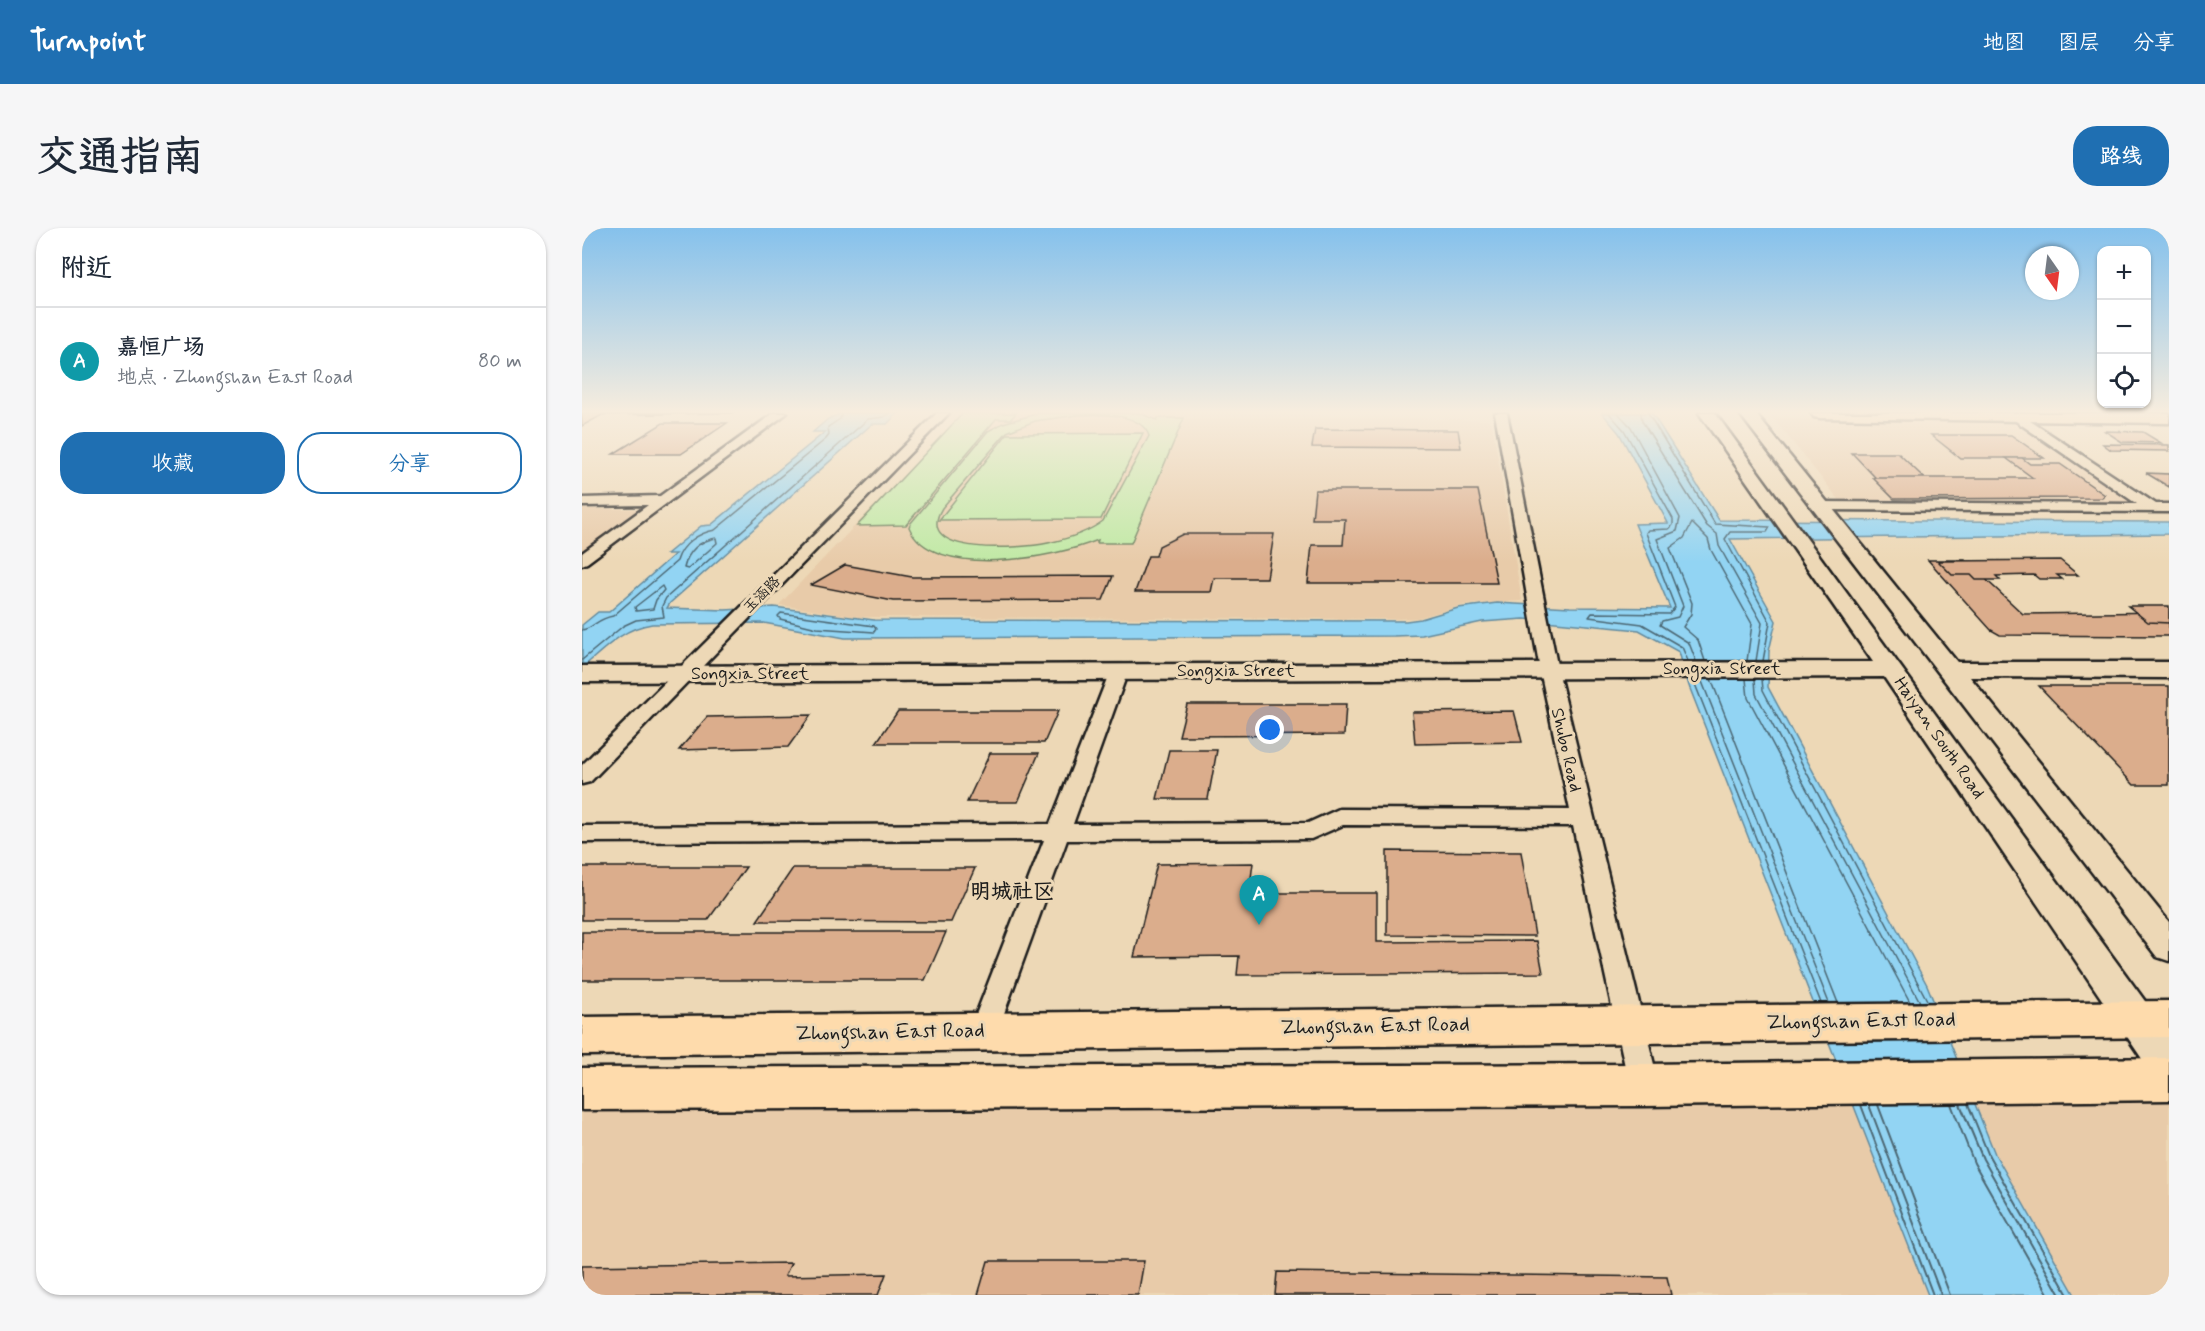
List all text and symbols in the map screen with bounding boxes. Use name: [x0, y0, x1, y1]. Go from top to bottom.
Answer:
text: Turnpoint: [30, 24, 146, 61]
text: 地图: [1983, 29, 2025, 57]
text: 图层: [2058, 29, 2100, 57]
text: 分享: [2133, 29, 2175, 57]
button: 路线: [2073, 126, 2169, 186]
text: 交通指南: [36, 131, 204, 186]
north arrow: [2025, 246, 2079, 300]
map controls: [2097, 246, 2151, 408]
button: +: [2097, 246, 2151, 300]
text: 附近: [60, 252, 112, 286]
button: −: [2097, 300, 2151, 354]
text: 嘉恒广场: [117, 334, 205, 362]
text: A: [73, 348, 86, 375]
text: 80 m: [478, 348, 522, 375]
button: locate: [2097, 354, 2151, 408]
text: 地点 · Zhongshan East Road: [117, 364, 353, 391]
button: 收藏: [60, 432, 285, 494]
button: 分享: [297, 432, 522, 494]
street label: 玉涵路: [739, 572, 785, 618]
street label: Songxia Street: [1663, 657, 1782, 682]
street label: Songxia Street: [1177, 659, 1296, 684]
street label: Songxia Street: [691, 662, 810, 687]
street label: Haiyan South Road: [1888, 672, 1990, 804]
street label: Shubo Road: [1545, 706, 1587, 794]
your location: [1255, 715, 1284, 744]
pin: A: [1240, 876, 1278, 925]
district label: 明城社区: [970, 878, 1054, 906]
street label: Zhongshan East Road: [1766, 1005, 1956, 1039]
street label: Zhongshan East Road: [1280, 1010, 1470, 1044]
street label: Zhongshan East Road: [795, 1016, 985, 1050]

